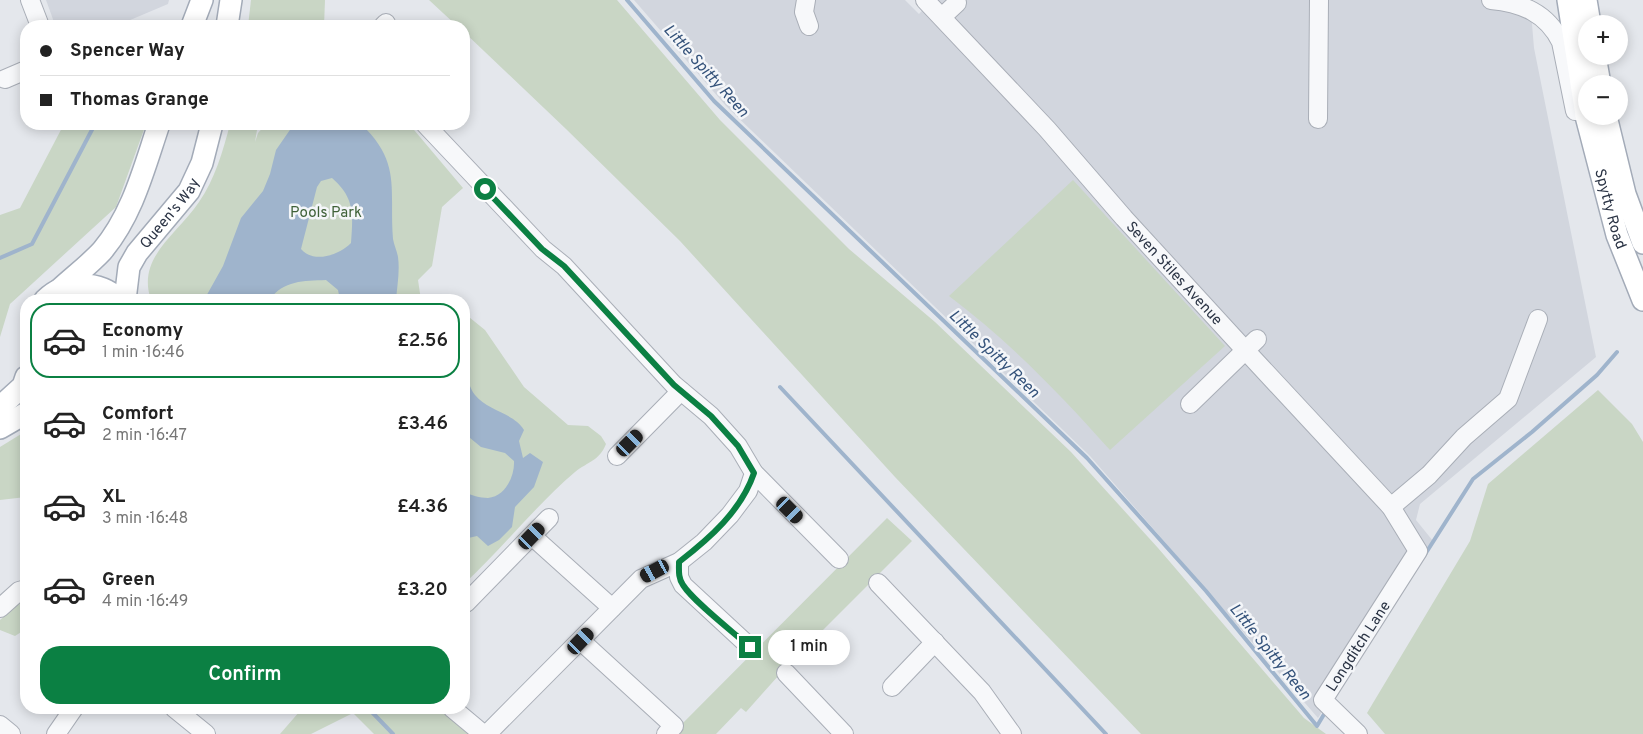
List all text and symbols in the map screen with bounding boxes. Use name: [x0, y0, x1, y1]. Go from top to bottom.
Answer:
map controls: [1578, 15, 1628, 125]
button: +: [1578, 15, 1628, 65]
water label: Little Spitty Reen: [658, 21, 753, 122]
text: Spencer Way: [70, 39, 185, 63]
button: −: [1578, 75, 1628, 125]
text: Thomas Grange: [70, 88, 209, 112]
street label: Spytty Road: [1589, 167, 1630, 252]
street label: Queen's Way: [136, 175, 205, 253]
route start: [474, 178, 496, 200]
park label: Pools Park: [290, 204, 362, 223]
street label: Seven Stiles Avenue: [1121, 218, 1226, 330]
water label: Little Spitty Reen: [944, 306, 1043, 403]
icon: car: [42, 318, 87, 363]
text: Economy: [102, 319, 183, 343]
text: £2.56: [397, 329, 448, 353]
text: 1 min · 16:46: [102, 343, 184, 363]
icon: car: [42, 401, 87, 446]
text: Comfort: [102, 402, 174, 426]
text: £3.46: [397, 412, 448, 436]
text: 2 min · 16:47: [102, 426, 187, 446]
car: [614, 427, 645, 459]
icon: car: [42, 484, 87, 529]
text: XL: [102, 485, 125, 509]
car: [774, 494, 805, 526]
text: £4.36: [397, 495, 448, 519]
text: 3 min · 16:48: [102, 509, 188, 529]
car: [516, 520, 547, 552]
car: [638, 557, 671, 585]
icon: car: [42, 567, 87, 612]
text: Green: [102, 568, 155, 592]
text: £3.20: [397, 578, 448, 602]
text: 4 min · 16:49: [102, 592, 188, 612]
street label: Longditch Lane: [1323, 598, 1396, 696]
water label: Little Spitty Reen: [1224, 600, 1315, 705]
car: [565, 625, 596, 657]
callout: 1 min: [768, 630, 850, 664]
route end: [739, 636, 761, 658]
text: 1 min: [790, 637, 828, 657]
button: Confirm: [40, 646, 450, 704]

